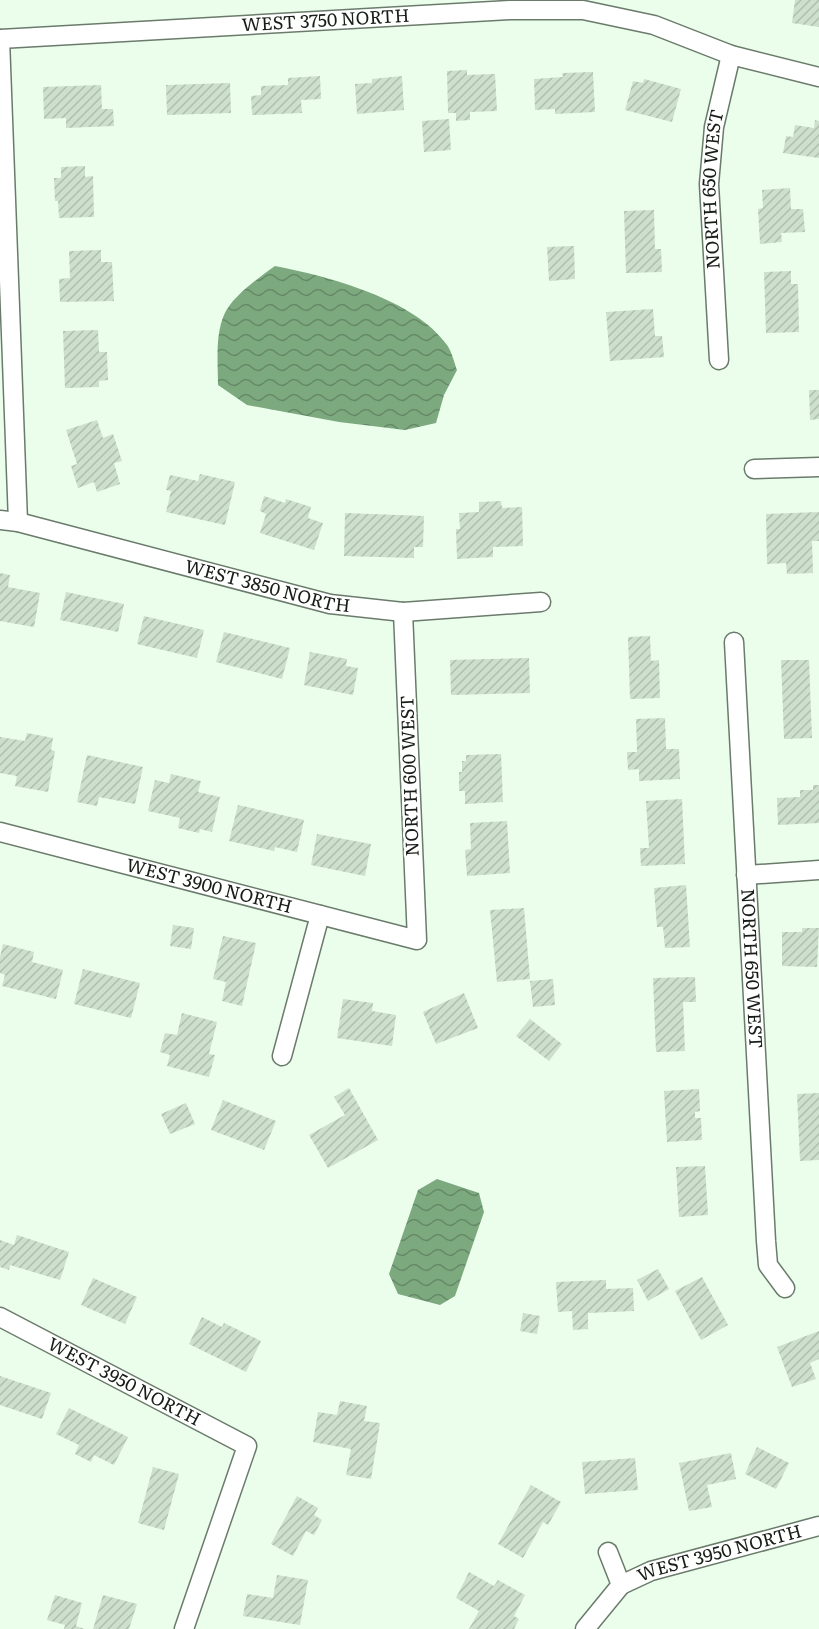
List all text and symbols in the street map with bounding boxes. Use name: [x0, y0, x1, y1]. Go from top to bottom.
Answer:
street label: WEST 3750 NORTH: [241, 1, 410, 37]
street label: NORTH 650 WEST: [694, 107, 730, 270]
street label: WEST 3850 NORTH: [182, 551, 352, 618]
street label: NORTH 600 WEST: [392, 695, 425, 857]
street label: WEST 3900 NORTH: [124, 850, 295, 919]
street label: NORTH 650 WEST: [735, 888, 771, 1049]
street label: WEST 3950 NORTH: [43, 1329, 206, 1432]
street label: WEST 3950 NORTH: [632, 1516, 804, 1588]

